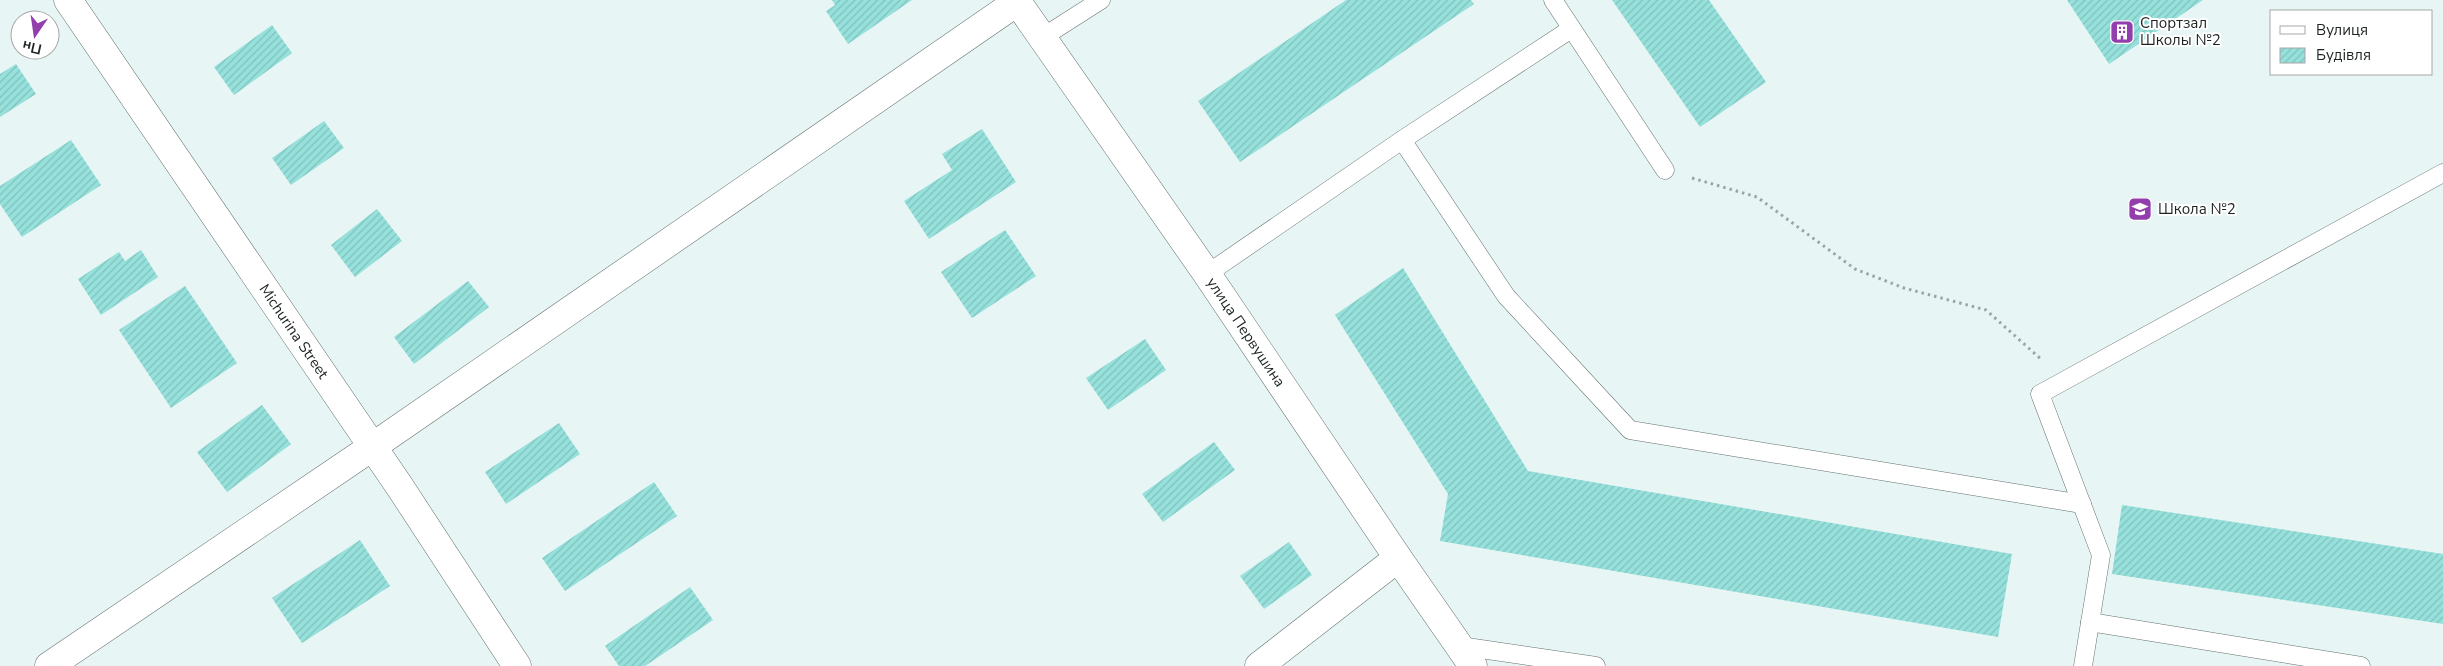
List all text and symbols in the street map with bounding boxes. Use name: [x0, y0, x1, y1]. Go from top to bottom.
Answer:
north arrow: [10, 10, 60, 60]
legend: [2270, 10, 2433, 75]
place label: Спортзал Школы №2: [2140, 13, 2221, 50]
building icon: Спортзал Школы №2: [2109, 19, 2135, 45]
text: Вулиця: [2316, 20, 2368, 40]
text: Пн: [21, 36, 44, 59]
text: Будівля: [2316, 45, 2371, 65]
school or university icon: Школа №2: [2127, 196, 2153, 222]
place label: Школа №2: [2158, 199, 2236, 219]
street label: улица Первушина: [1202, 273, 1290, 391]
street label: Michurina Street: [255, 280, 334, 383]

